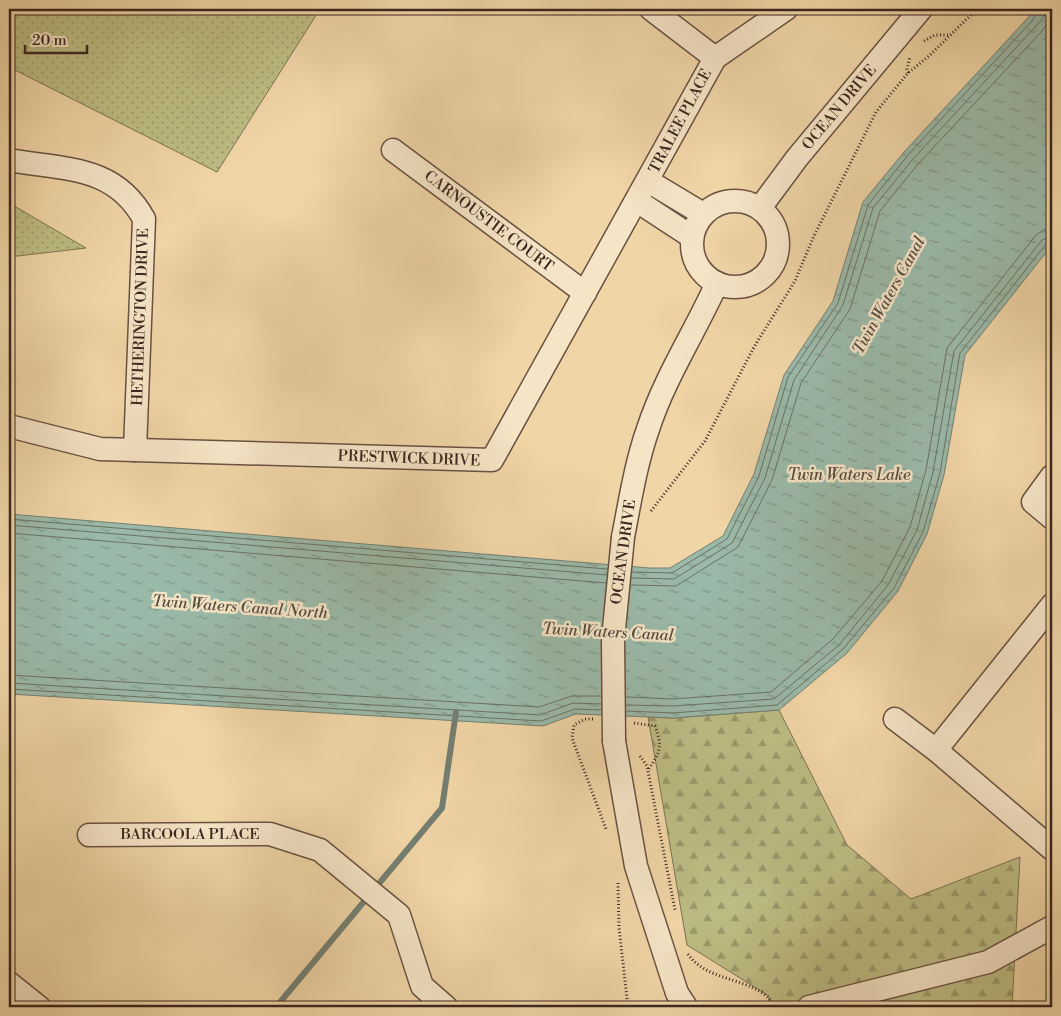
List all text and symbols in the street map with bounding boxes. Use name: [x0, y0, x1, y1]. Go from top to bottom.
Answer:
scale bar: [25, 22, 88, 54]
text: 20 m: [32, 31, 67, 50]
street label: OCEAN DRIVE: [798, 61, 881, 154]
street label: TRALEE PLACE: [645, 66, 716, 177]
street label: CARNOUSTIE COURT: [420, 167, 557, 276]
street label: HETHERINGTON DRIVE: [128, 228, 153, 406]
water label: Twin Waters Canal: [848, 232, 930, 358]
street label: PRESTWICK DRIVE: [337, 447, 481, 470]
water label: Twin Waters Lake: [788, 465, 911, 485]
street label: OCEAN DRIVE: [607, 498, 640, 606]
water label: Twin Waters Canal North: [151, 591, 329, 623]
water label: Twin Waters Canal: [542, 619, 675, 645]
street label: BARCOOLA PLACE: [119, 825, 260, 844]

